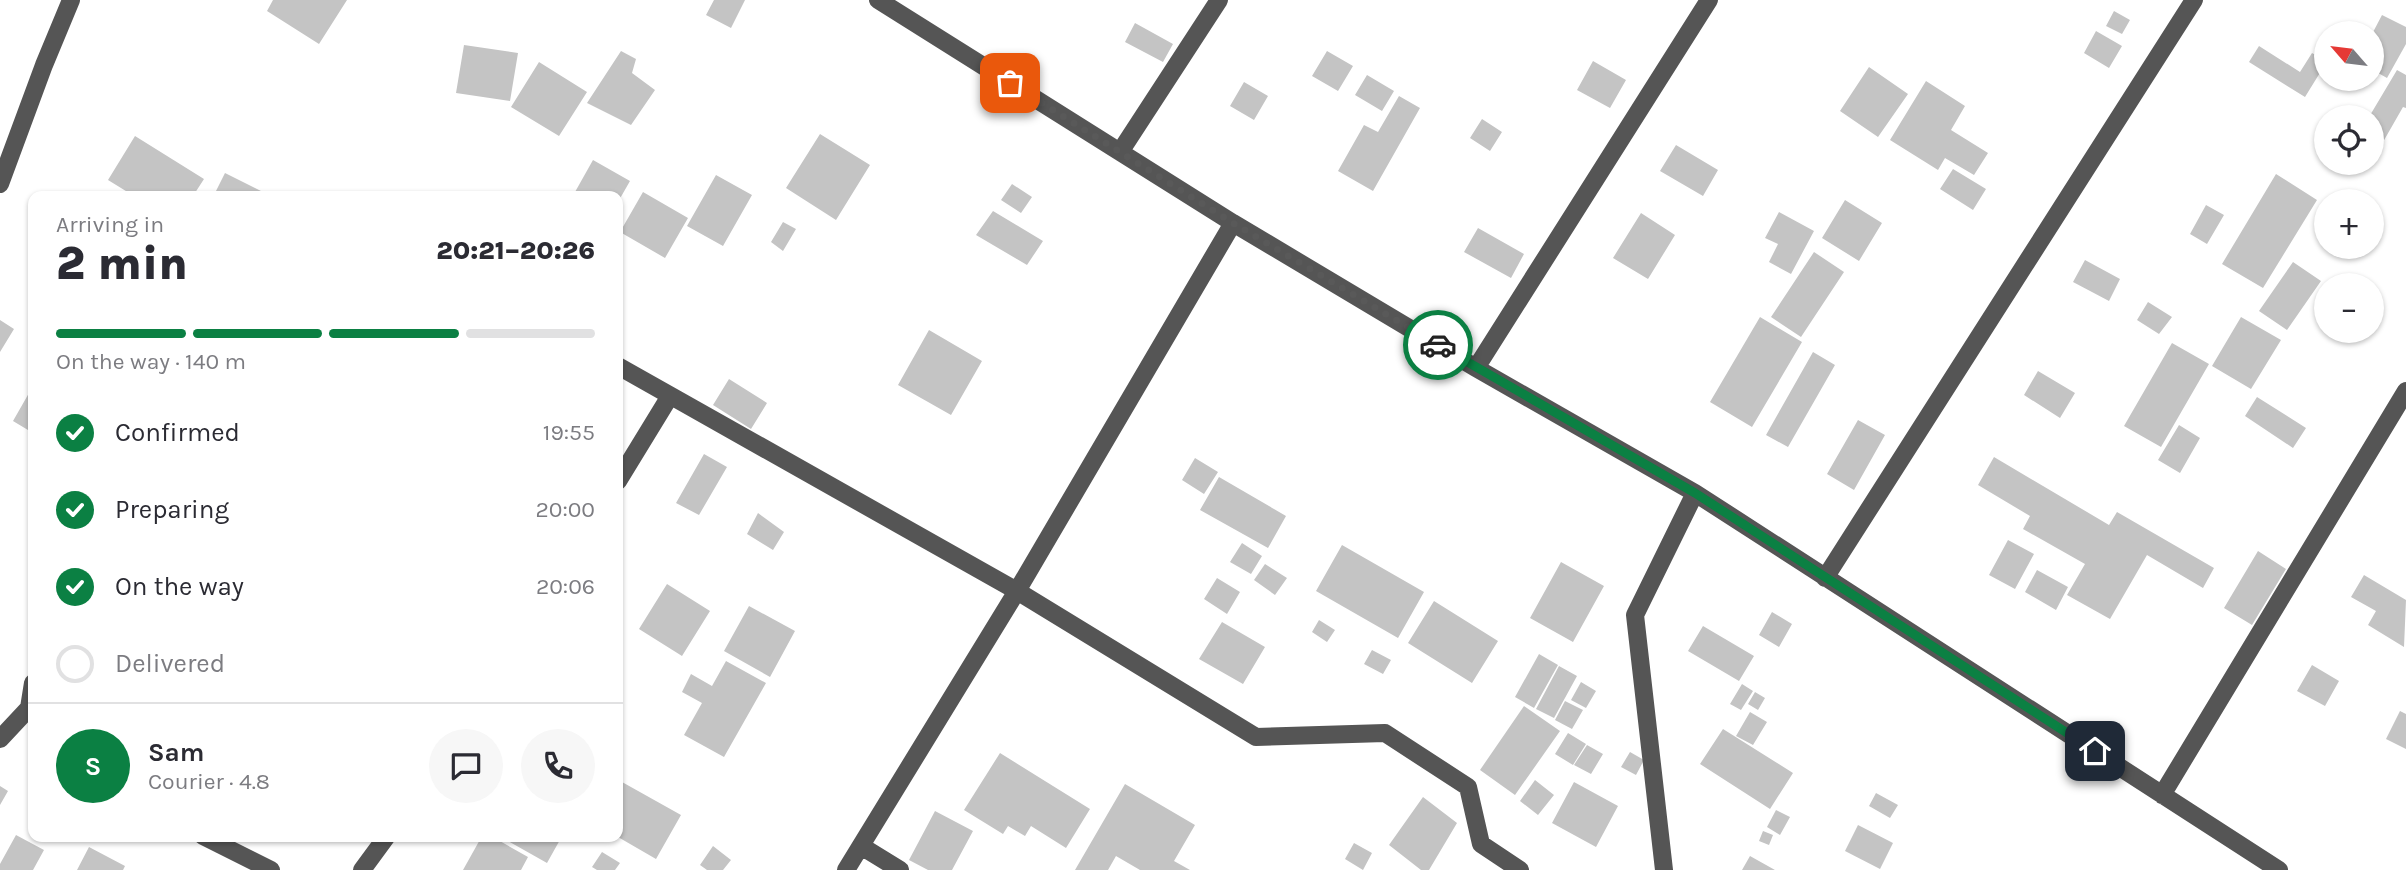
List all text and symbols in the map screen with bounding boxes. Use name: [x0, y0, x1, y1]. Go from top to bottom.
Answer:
north arrow: [2314, 21, 2384, 91]
map controls: [2314, 21, 2384, 343]
pin: [980, 53, 1040, 113]
icon: bag: [991, 64, 1029, 102]
button: locate: [2314, 105, 2384, 175]
button: +: [2314, 189, 2384, 259]
text: Arriving in: [56, 211, 164, 238]
text: 20:21–20:26: [436, 235, 595, 266]
text: 2 min: [56, 237, 188, 291]
button: −: [2314, 273, 2384, 343]
courier: [1403, 310, 1473, 380]
icon: car: [1419, 326, 1457, 364]
text: On the way · 140 m: [56, 348, 246, 375]
icon: check: [56, 414, 94, 452]
text: Confirmed: [115, 417, 240, 448]
text: 19:55: [543, 419, 595, 446]
icon: check: [56, 491, 94, 529]
text: Preparing: [115, 494, 229, 525]
text: 20:00: [535, 496, 595, 523]
icon: check: [56, 568, 94, 606]
text: On the way: [115, 571, 244, 602]
text: 20:06: [536, 573, 595, 600]
text: Delivered: [115, 648, 225, 679]
pin: [2065, 721, 2125, 781]
button: chat: [429, 729, 503, 803]
button: phone: [521, 729, 595, 803]
icon: home: [2076, 732, 2114, 770]
text: Sam: [148, 737, 204, 768]
text: S: [85, 751, 101, 782]
text: Courier · 4.8: [148, 768, 270, 795]

